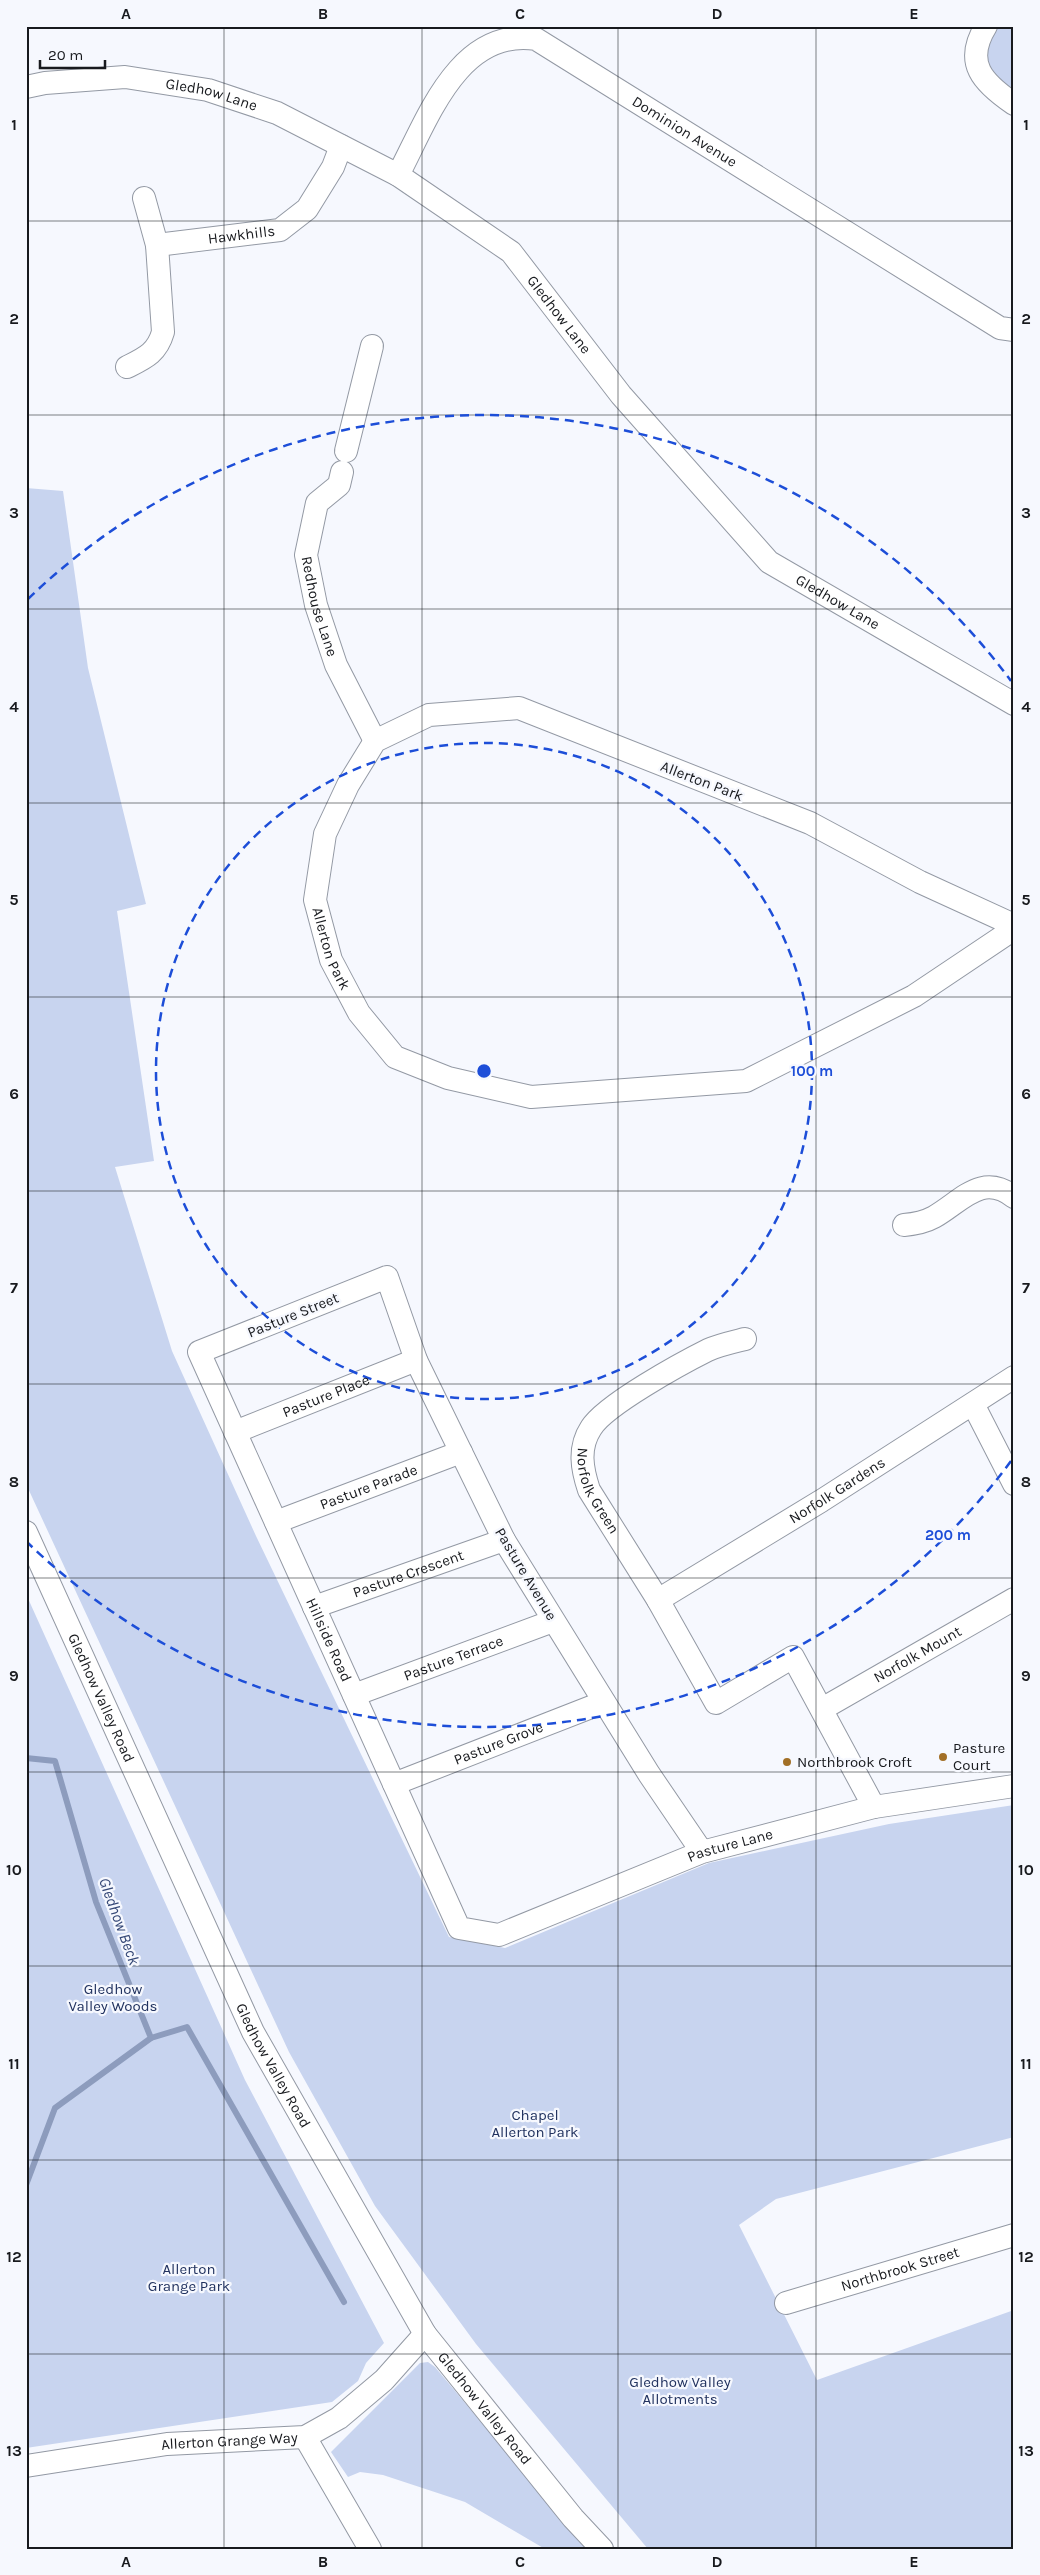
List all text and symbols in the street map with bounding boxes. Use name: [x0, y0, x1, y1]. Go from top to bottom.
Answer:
text: A: [121, 4, 131, 23]
text: B: [318, 4, 328, 23]
text: C: [515, 4, 525, 23]
text: D: [712, 4, 723, 23]
text: E: [909, 4, 919, 23]
scale bar: [40, 38, 105, 70]
text: 20 m: [48, 46, 83, 64]
street label: Gledhow Lane: [164, 74, 260, 115]
street label: Dominion Avenue: [629, 92, 741, 171]
text: 1: [11, 115, 17, 134]
text: 1: [1023, 115, 1029, 134]
street label: Hawkhills: [207, 222, 276, 248]
street label: Gledhow Lane: [523, 272, 595, 357]
text: 2: [9, 309, 19, 328]
text: 2: [1021, 309, 1031, 328]
text: 3: [9, 503, 19, 522]
text: 3: [1021, 503, 1031, 522]
street label: Redhouse Lane: [297, 555, 342, 659]
street label: Gledhow Lane: [792, 570, 883, 633]
text: 4: [9, 697, 19, 716]
text: 4: [1021, 697, 1031, 716]
street label: Allerton Park: [658, 757, 746, 805]
text: 5: [9, 890, 19, 909]
text: 5: [1021, 890, 1031, 909]
street label: Allerton Park: [308, 905, 354, 993]
centre of rings: [475, 1062, 493, 1080]
text: 100 m: [791, 1062, 833, 1080]
text: 6: [9, 1084, 19, 1103]
text: 6: [1021, 1084, 1031, 1103]
text: 7: [10, 1278, 18, 1297]
text: 7: [1022, 1278, 1030, 1297]
street label: Pasture Street: [245, 1288, 342, 1342]
street label: Pasture Place: [280, 1370, 372, 1421]
street label: Norfolk Green: [573, 1447, 623, 1537]
street label: Norfolk Gardens: [786, 1453, 889, 1527]
street label: Pasture Parade: [317, 1460, 420, 1514]
text: 8: [9, 1472, 19, 1491]
text: 8: [1021, 1472, 1031, 1491]
street label: Pasture Avenue: [491, 1524, 561, 1624]
text: 200 m: [925, 1526, 971, 1544]
street label: Pasture Crescent: [350, 1546, 466, 1602]
street label: Hillside Road: [302, 1595, 356, 1684]
street label: Norfolk Mount: [870, 1622, 965, 1687]
street label: Gledhow Valley Road: [64, 1630, 138, 1765]
street label: Pasture Terrace: [401, 1631, 506, 1685]
text: 9: [9, 1666, 19, 1685]
text: 9: [1021, 1666, 1031, 1685]
street label: Pasture Grove: [451, 1718, 546, 1769]
place label: Pasture Court: [953, 1739, 1005, 1774]
marker: Pasture Court: [937, 1751, 949, 1763]
place label: Northbrook Croft: [797, 1753, 912, 1771]
marker: Northbrook Croft: [781, 1756, 793, 1768]
street label: Pasture Lane: [685, 1825, 775, 1866]
text: 10: [6, 1860, 22, 1879]
text: 10: [1018, 1860, 1034, 1879]
water label: Gledhow Beck: [95, 1875, 144, 1968]
park label: Gledhow Valley Woods: [69, 1980, 157, 2015]
street label: Gledhow Valley Road: [232, 2000, 315, 2131]
text: 11: [8, 2054, 20, 2073]
text: 11: [1020, 2054, 1032, 2073]
park label: Chapel Allerton Park: [491, 2106, 579, 2141]
street label: Northbrook Street: [839, 2243, 962, 2295]
text: 12: [6, 2247, 22, 2266]
text: 12: [1018, 2247, 1034, 2266]
park label: Allerton Grange Park: [148, 2260, 230, 2295]
street label: Gledhow Valley Road: [434, 2348, 536, 2468]
park label: Gledhow Valley Allotments: [629, 2373, 731, 2408]
street label: Allerton Grange Way: [159, 2428, 298, 2454]
text: 13: [6, 2441, 22, 2460]
text: 13: [1018, 2441, 1034, 2460]
text: A: [121, 2552, 131, 2571]
text: B: [318, 2552, 328, 2571]
text: C: [515, 2552, 525, 2571]
text: D: [712, 2552, 723, 2571]
text: E: [909, 2552, 919, 2571]

